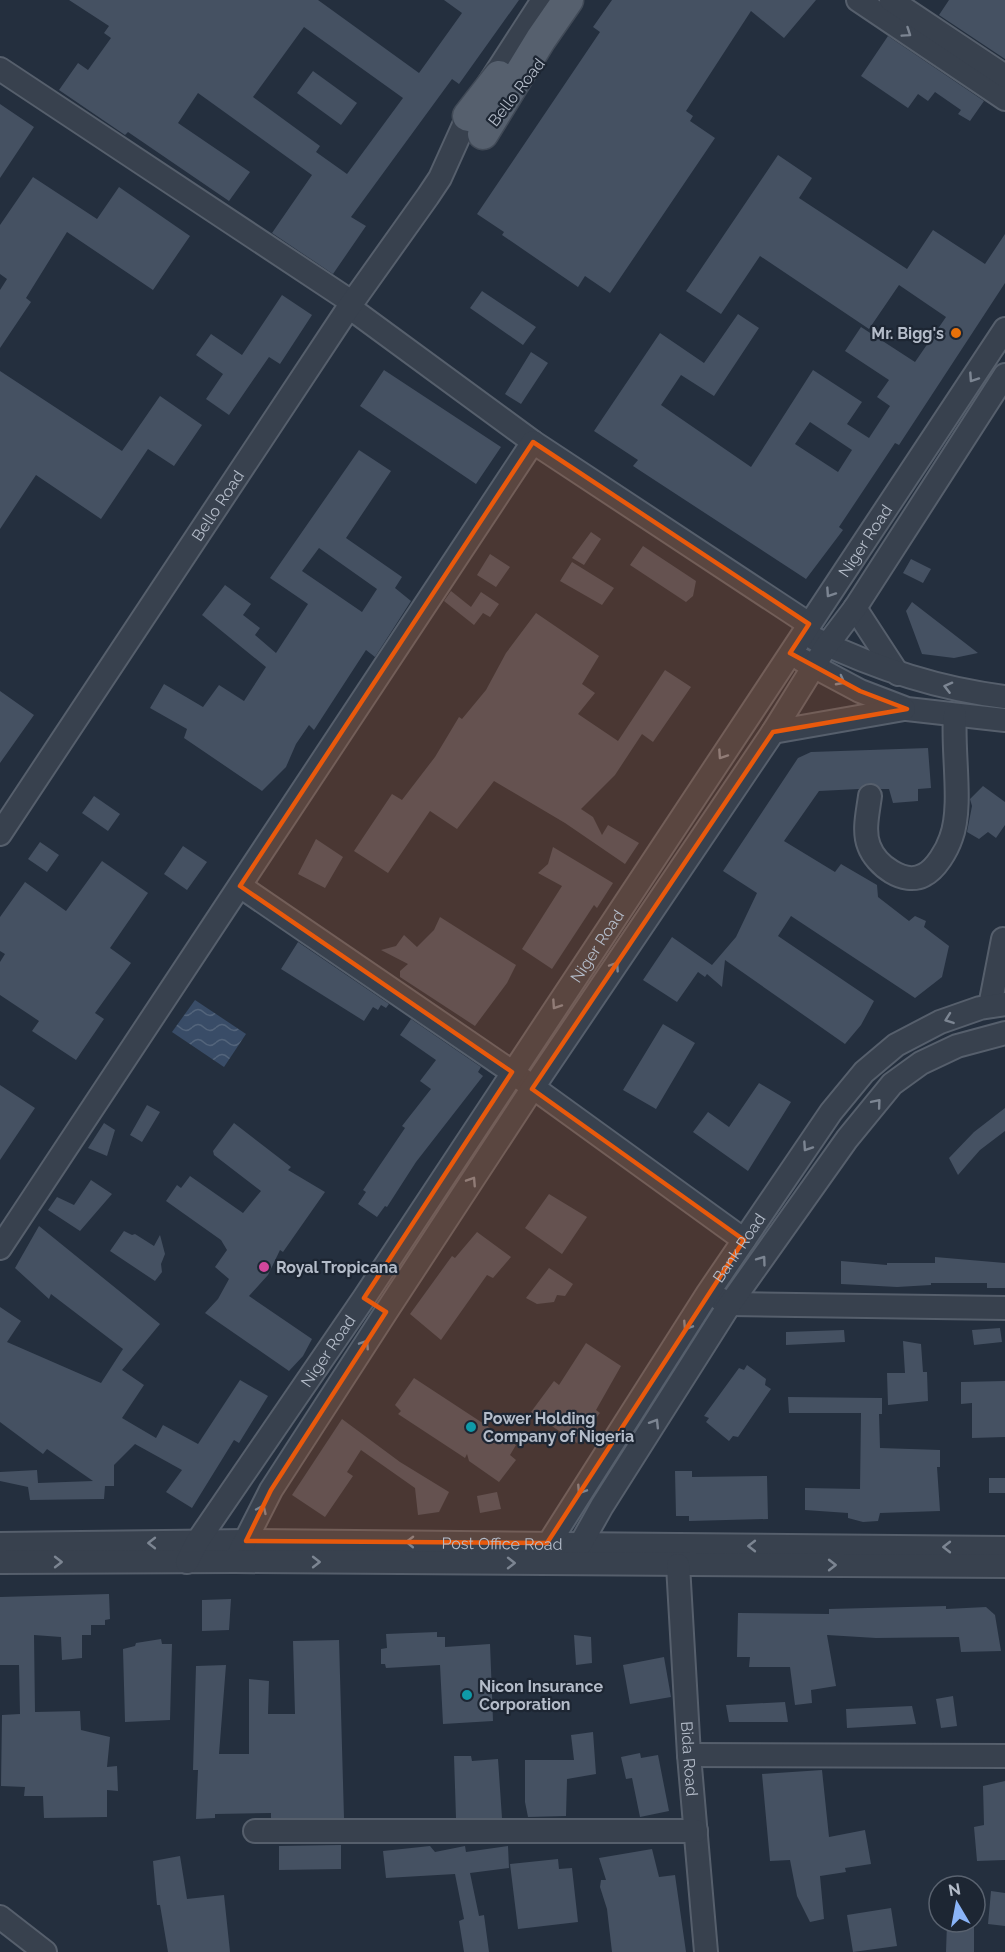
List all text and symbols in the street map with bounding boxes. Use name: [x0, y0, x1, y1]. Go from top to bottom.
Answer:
one-way arrow: [900, 26, 911, 37]
street label: Bello Road: [484, 55, 549, 130]
place label: Mr. Bigg's: [871, 324, 944, 343]
marker: Mr. Bigg's: [949, 326, 963, 340]
one-way arrow: [968, 372, 980, 382]
street label: Bello Road: [188, 467, 248, 545]
street label: Niger Road: [835, 501, 896, 581]
one-way arrow: [826, 586, 837, 597]
one-way arrow: [835, 674, 845, 685]
one-way arrow: [943, 681, 953, 694]
one-way arrow: [718, 749, 729, 760]
street label: Niger Road: [566, 906, 628, 986]
one-way arrow: [608, 962, 619, 973]
one-way arrow: [552, 999, 563, 1010]
one-way arrow: [944, 1011, 955, 1024]
one-way arrow: [870, 1099, 881, 1110]
one-way arrow: [803, 1140, 814, 1151]
one-way arrow: [464, 1176, 475, 1187]
street label: Bank Road: [709, 1210, 769, 1286]
one-way arrow: [754, 1256, 765, 1267]
place label: Royal Tropicana: [276, 1258, 398, 1277]
marker: Royal Tropicana: [257, 1260, 271, 1274]
street label: Niger Road: [297, 1312, 360, 1391]
one-way arrow: [683, 1320, 694, 1331]
one-way arrow: [358, 1340, 369, 1351]
place label: Power Holding Company of Nigeria: [483, 1409, 634, 1446]
one-way arrow: [647, 1419, 659, 1429]
marker: Power Holding Company of Nigeria: [464, 1420, 478, 1434]
one-way arrow: [577, 1484, 588, 1495]
one-way arrow: [255, 1505, 267, 1516]
street label: Post Office Road: [441, 1534, 563, 1554]
one-way arrow: [405, 1536, 414, 1548]
one-way arrow: [147, 1537, 156, 1549]
one-way arrow: [747, 1540, 756, 1552]
one-way arrow: [942, 1541, 951, 1553]
one-way arrow: [54, 1556, 63, 1568]
one-way arrow: [312, 1556, 321, 1568]
one-way arrow: [507, 1557, 516, 1569]
one-way arrow: [828, 1559, 837, 1571]
place label: Nicon Insurance Corporation: [479, 1677, 603, 1714]
marker: Nicon Insurance Corporation: [460, 1688, 474, 1702]
street label: Bida Road: [677, 1721, 702, 1797]
north arrow: [927, 1874, 987, 1934]
text: N: [947, 1879, 962, 1900]

